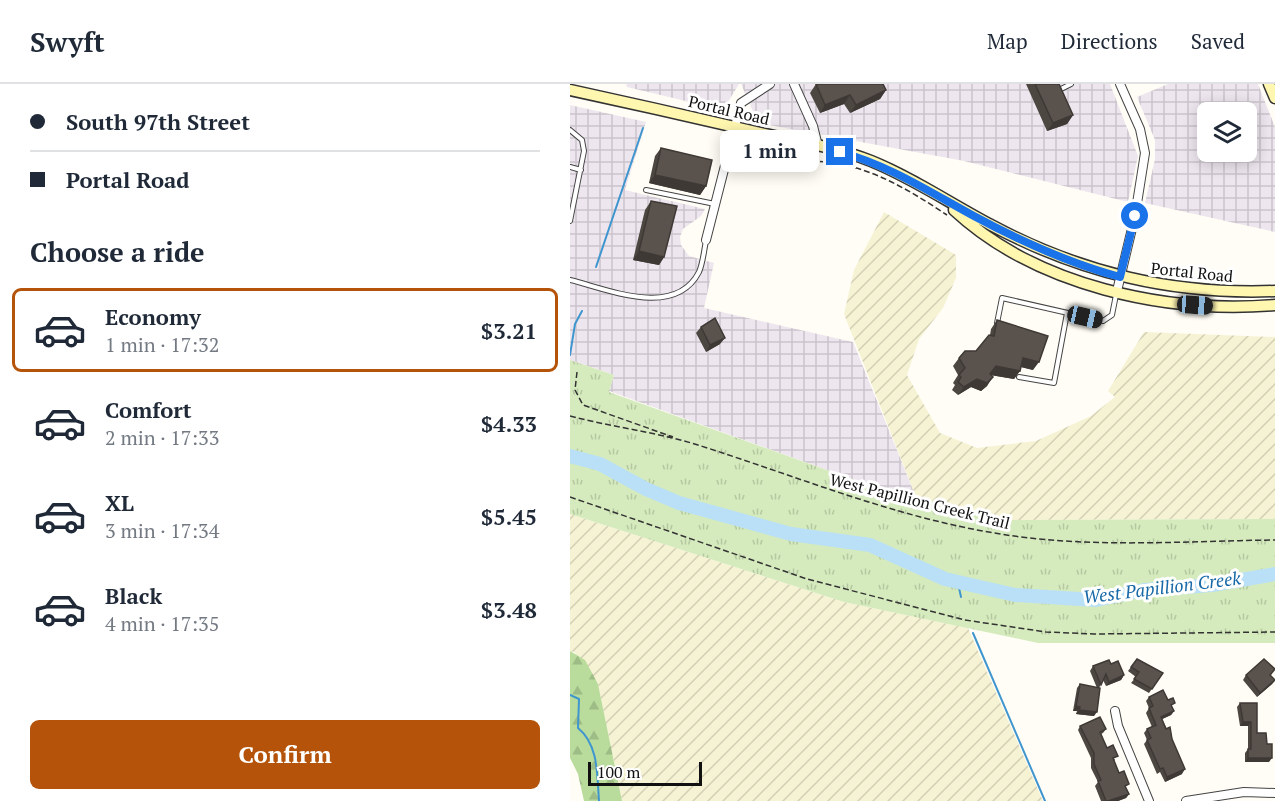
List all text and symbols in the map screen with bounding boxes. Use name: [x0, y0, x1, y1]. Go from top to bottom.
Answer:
text: Swyft: [30, 23, 105, 60]
text: Map: [987, 27, 1028, 55]
text: Directions: [1061, 27, 1158, 55]
text: Saved: [1191, 27, 1245, 55]
street label: Portal Road: [686, 90, 772, 130]
map controls: [1197, 102, 1257, 162]
button: layers: [1197, 102, 1257, 162]
text: South 97th Street: [66, 107, 250, 136]
callout: 1 min: [720, 131, 819, 173]
text: 1 min: [742, 137, 797, 164]
route end: [826, 138, 853, 165]
text: Portal Road: [66, 165, 190, 194]
route start: [1121, 202, 1148, 229]
text: Choose a ride: [30, 234, 205, 270]
street label: Portal Road: [1150, 257, 1234, 287]
car: [1176, 295, 1214, 315]
text: Economy: [105, 302, 201, 331]
icon: car: [33, 303, 87, 357]
car: [1065, 304, 1105, 330]
text: $3.21: [481, 316, 537, 345]
text: 1 min · 17:32: [105, 331, 219, 358]
text: Comfort: [105, 395, 191, 424]
icon: car: [33, 396, 87, 450]
text: $4.33: [481, 409, 537, 438]
text: 2 min · 17:33: [105, 424, 219, 451]
street label: West Papillion Creek Trail: [828, 468, 1013, 534]
text: XL: [105, 488, 134, 517]
icon: car: [33, 489, 87, 543]
text: $5.45: [481, 502, 537, 531]
text: 3 min · 17:34: [105, 517, 219, 544]
water label: West Papillion Creek: [1082, 565, 1242, 609]
text: Black: [105, 581, 162, 610]
icon: car: [33, 582, 87, 636]
text: $3.48: [481, 595, 537, 624]
text: 4 min · 17:35: [105, 610, 219, 637]
button: Confirm: [30, 720, 540, 789]
scale bar: [588, 759, 702, 786]
text: 100 m: [597, 761, 640, 783]

